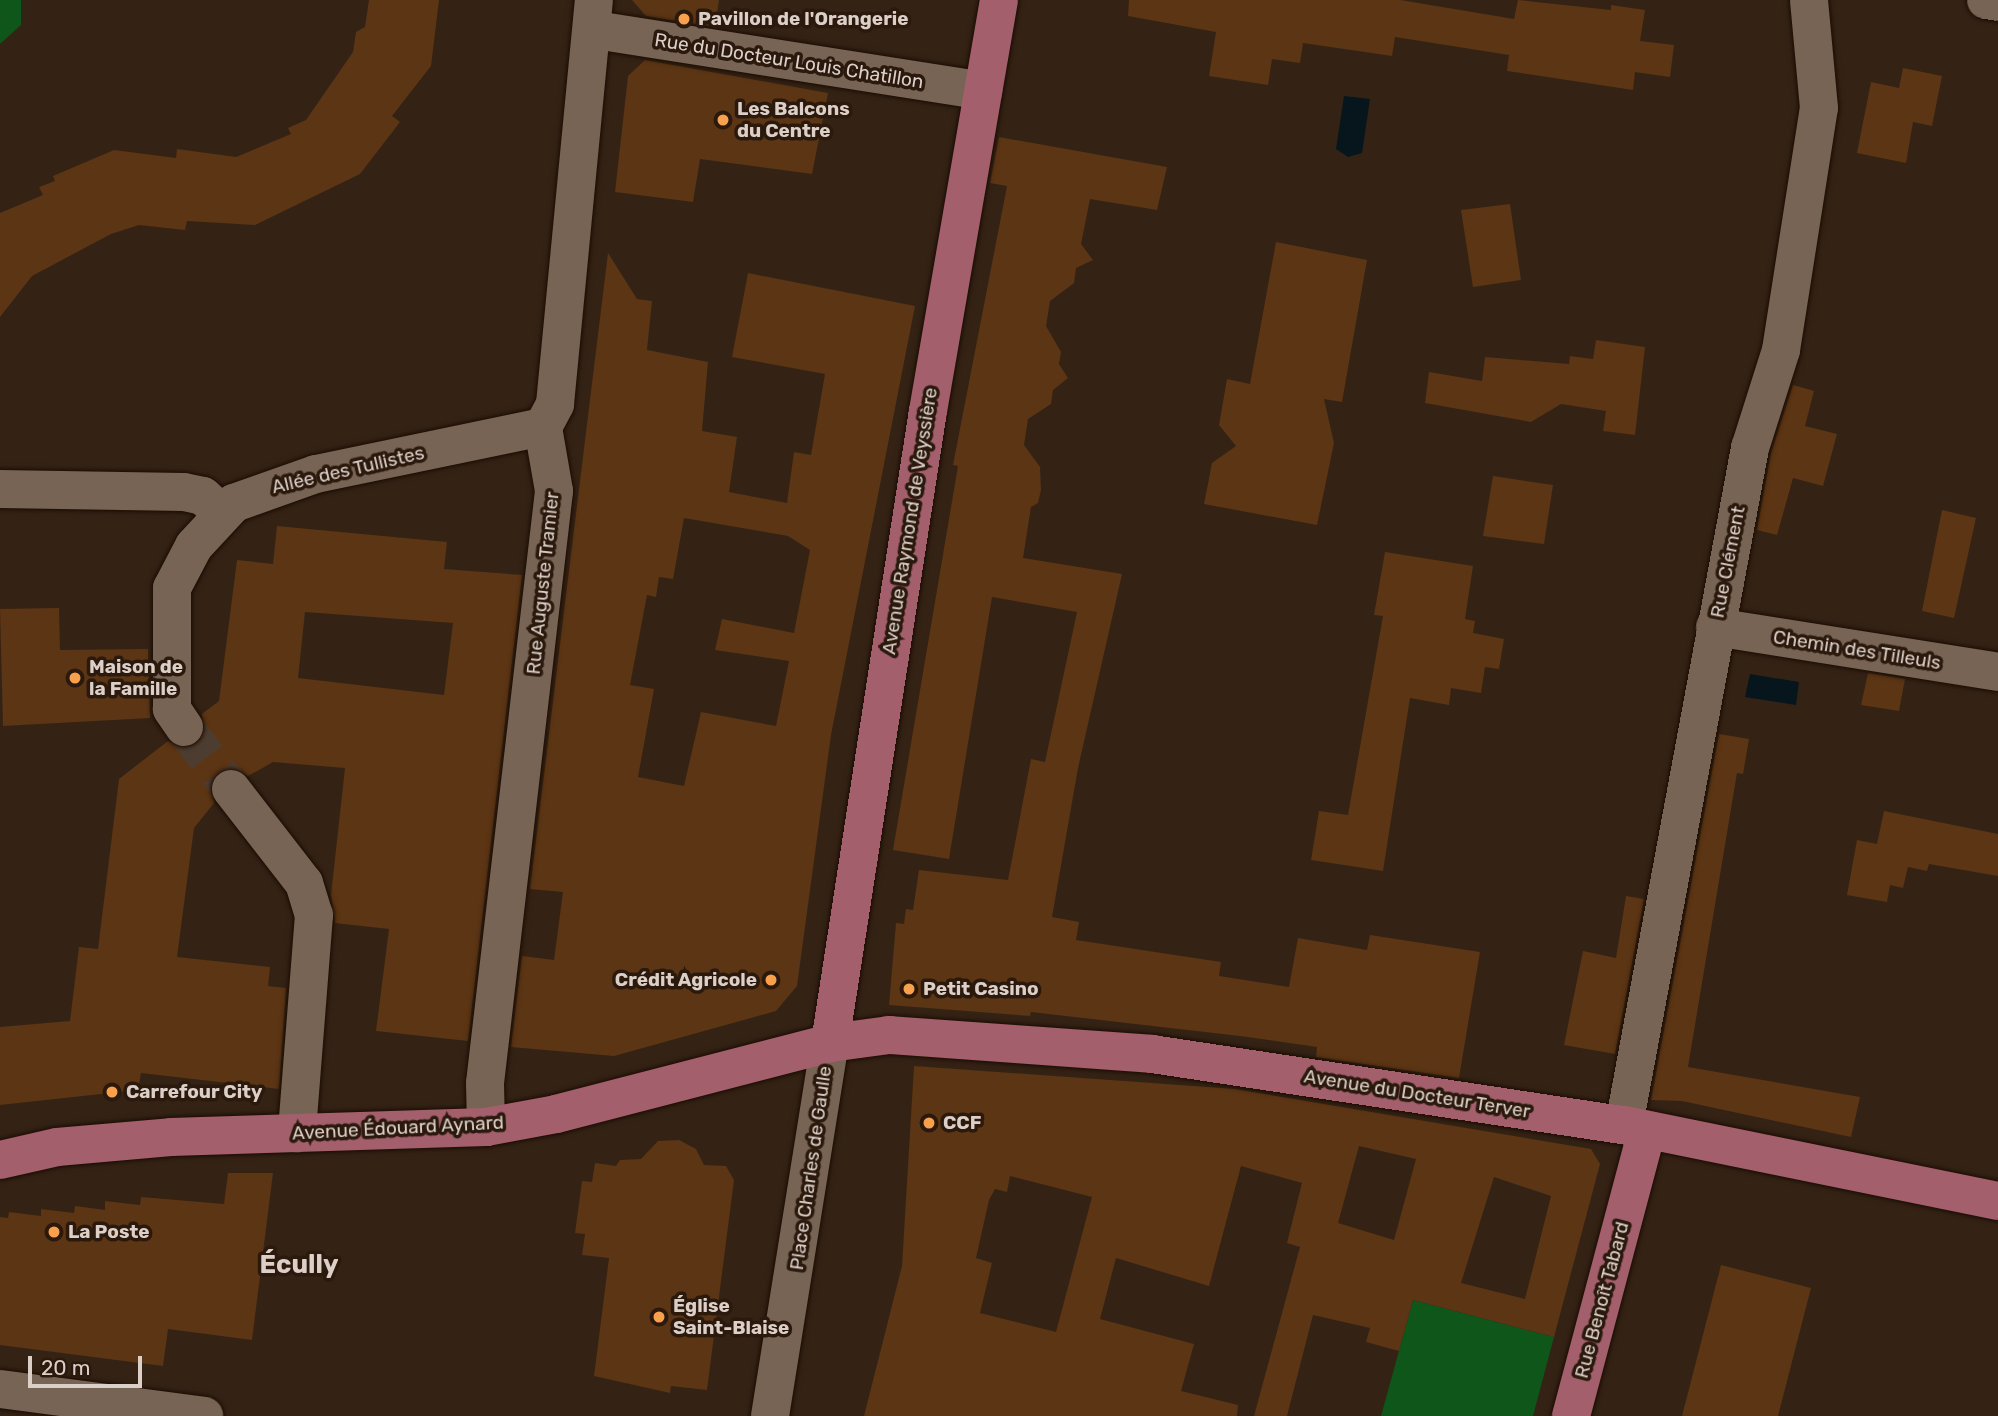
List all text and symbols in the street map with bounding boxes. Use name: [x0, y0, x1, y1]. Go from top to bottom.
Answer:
place label: Pavillon de l'Orangerie: [698, 8, 909, 30]
marker: Pavillon de l'Orangerie: [676, 11, 692, 27]
street label: Rue du Docteur Louis Chatillon: [653, 28, 925, 94]
place label: Les Balcons du Centre: [737, 98, 850, 142]
marker: Les Balcons du Centre: [715, 112, 731, 128]
street label: Avenue Raymond de Veyssière: [878, 386, 942, 656]
street label: Allée des Tullistes: [269, 441, 427, 499]
street label: Rue Auguste Tramier: [522, 490, 564, 676]
street label: Rue Clément: [1706, 504, 1750, 620]
street label: Chemin des Tilleuls: [1771, 625, 1943, 675]
place label: Maison de la Famille: [89, 656, 183, 700]
marker: Maison de la Famille: [67, 670, 83, 686]
place label: Crédit Agricole: [614, 969, 757, 991]
marker: Crédit Agricole: [763, 972, 779, 988]
place label: Petit Casino: [923, 978, 1039, 1000]
marker: Petit Casino: [901, 981, 917, 997]
street label: Place Charles de Gaulle: [785, 1064, 837, 1272]
street label: Avenue du Docteur Terver: [1302, 1065, 1532, 1123]
place label: Carrefour City: [126, 1081, 263, 1103]
marker: Carrefour City: [104, 1084, 120, 1100]
street label: Avenue Édouard Aynard: [291, 1111, 505, 1145]
place label: CCF: [943, 1112, 981, 1134]
marker: CCF: [921, 1115, 937, 1131]
street label: Rue Benoît Tabard: [1570, 1219, 1634, 1381]
place label: La Poste: [68, 1221, 150, 1243]
marker: La Poste: [46, 1224, 62, 1240]
district label: Écully: [260, 1249, 338, 1281]
place label: Église Saint-Blaise: [673, 1295, 789, 1339]
marker: Église Saint-Blaise: [651, 1309, 667, 1325]
scale bar: [32, 1342, 145, 1386]
text: 20 m: [41, 1355, 90, 1380]

